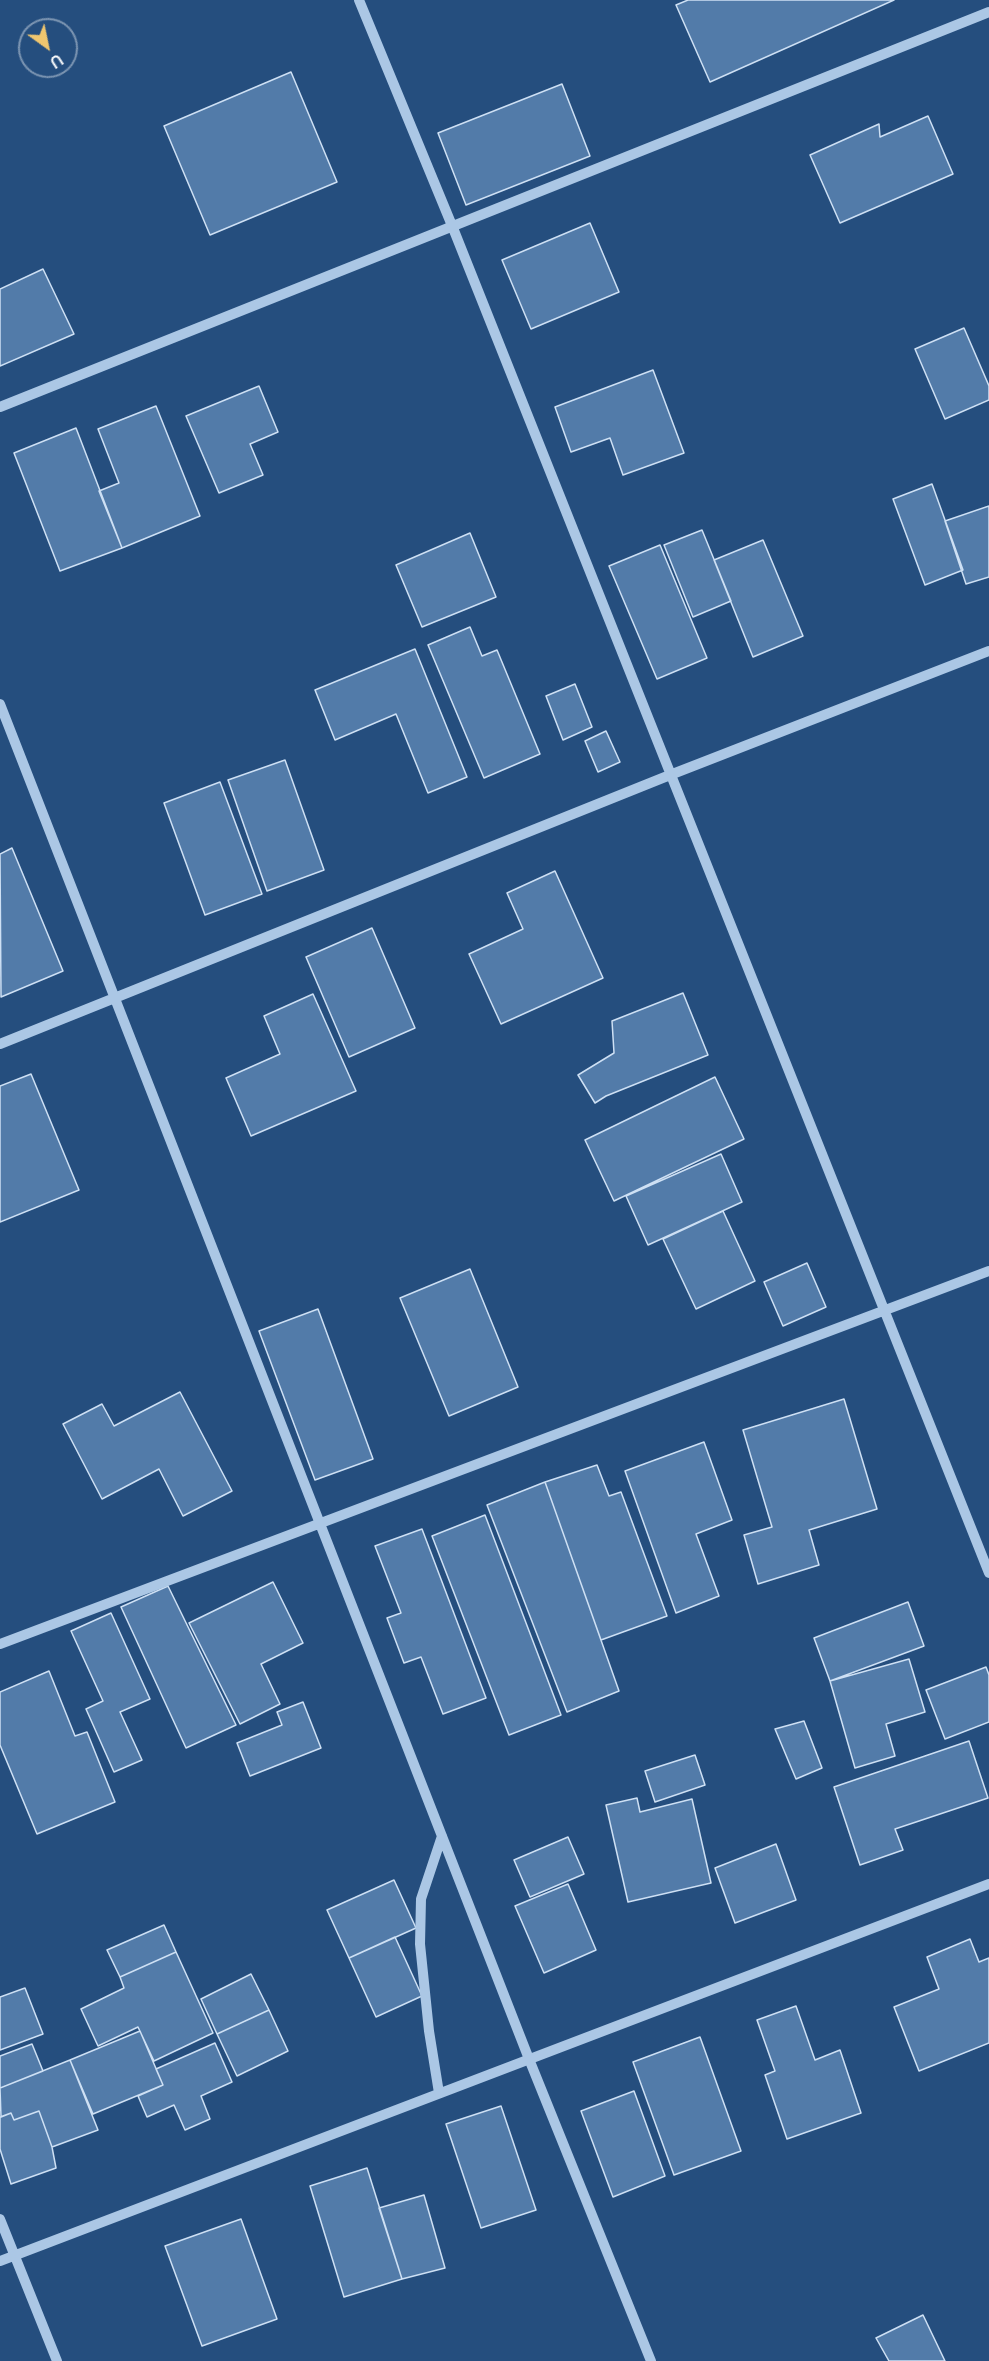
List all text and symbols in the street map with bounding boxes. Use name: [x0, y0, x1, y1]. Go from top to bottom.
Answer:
north arrow: [18, 18, 78, 78]
text: U: [46, 49, 68, 74]

